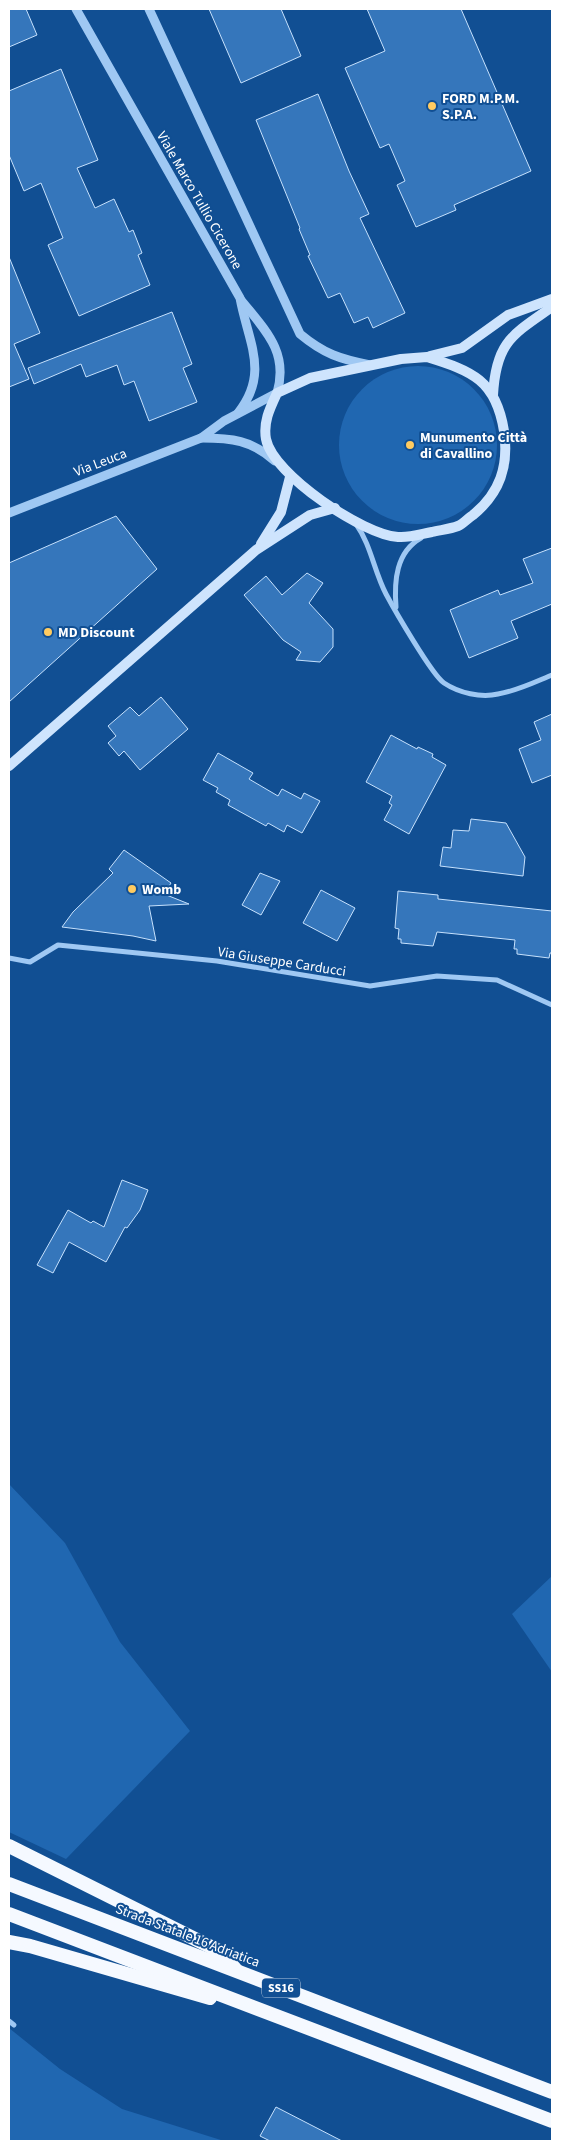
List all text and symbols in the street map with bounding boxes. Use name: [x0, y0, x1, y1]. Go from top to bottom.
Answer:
place label: FORD M.P.M. S.P.A.: [442, 89, 519, 125]
marker: FORD M.P.M. S.P.A.: [426, 100, 438, 112]
street label: Viale Marco Tullio Cicerone: [151, 128, 247, 273]
place label: Munumento Città di Cavallino: [420, 428, 527, 464]
marker: Munumento Città di Cavallino: [404, 439, 416, 451]
street label: Via Leuca: [71, 444, 130, 482]
place label: MD Discount: [58, 623, 135, 643]
marker: MD Discount: [42, 626, 54, 638]
place label: Womb: [142, 880, 181, 900]
marker: Womb: [126, 883, 138, 895]
street label: Via Giuseppe Carducci: [216, 942, 347, 982]
street label: Strada Statale 16 Adriatica: [113, 1899, 263, 1973]
road number: SS16: [262, 1979, 300, 1998]

